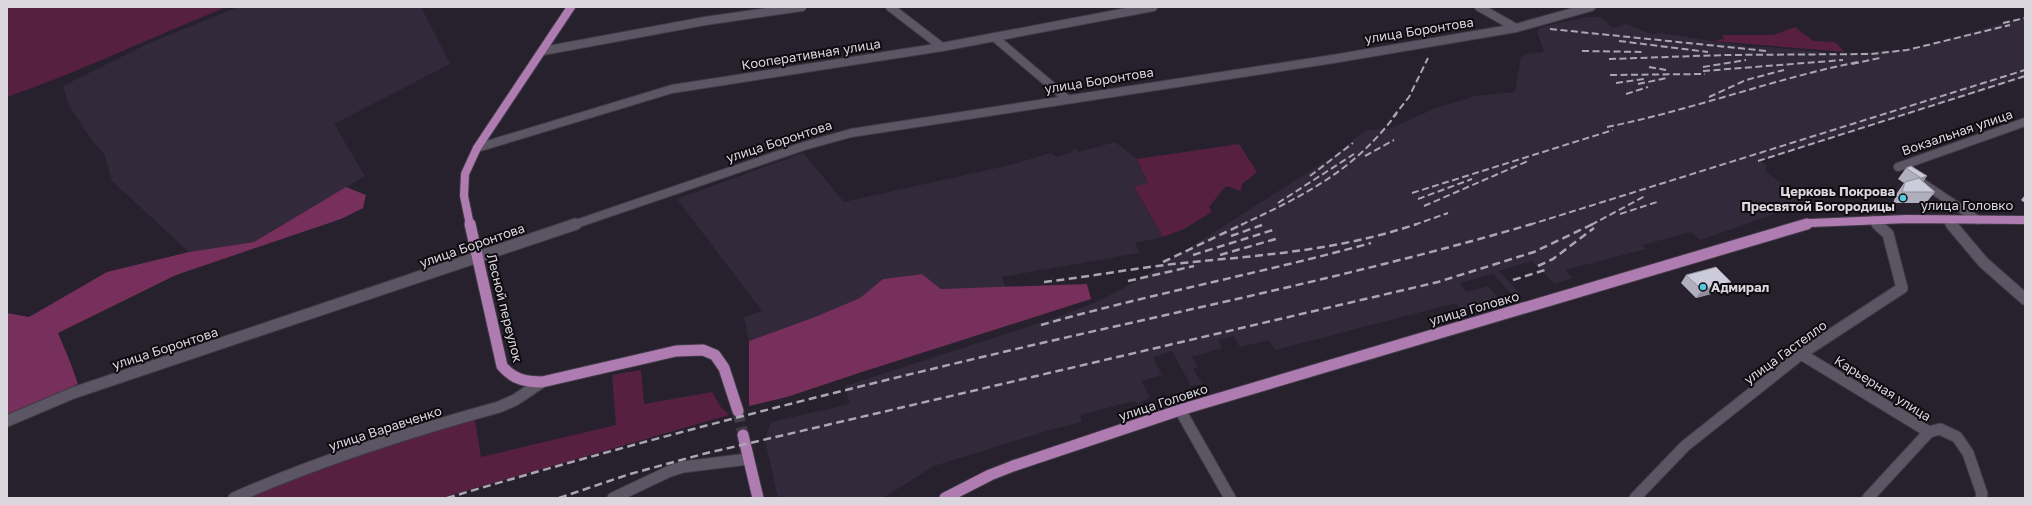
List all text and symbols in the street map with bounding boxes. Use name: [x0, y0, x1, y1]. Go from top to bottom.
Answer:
street label: улица Боронтова: [1363, 13, 1475, 47]
street label: Кооперативная улица: [740, 35, 882, 73]
street label: улица Боронтова: [1043, 63, 1155, 97]
street label: Вокзальная улица: [1899, 105, 2015, 159]
street label: улица Боронтова: [724, 116, 834, 166]
place label: Церковь Покрова Пресвятой Богородицы: [1741, 183, 1895, 214]
marker: Церковь Покрова Пресвятой Богородицы: [1898, 193, 1908, 203]
street label: улица Головко: [1921, 197, 2014, 213]
street label: улица Боронтова: [417, 219, 527, 271]
street label: Лесной переулок: [484, 252, 526, 364]
place label: Адмирал: [1711, 279, 1769, 295]
marker: Адмирал: [1698, 282, 1708, 292]
street label: улица Головко: [1427, 287, 1521, 328]
street label: улица Гастелло: [1740, 316, 1830, 387]
street label: улица Боронтова: [110, 323, 220, 373]
street label: Карьерная улица: [1832, 352, 1934, 424]
street label: улица Головко: [1116, 380, 1210, 424]
street label: улица Варавченко: [327, 402, 444, 454]

